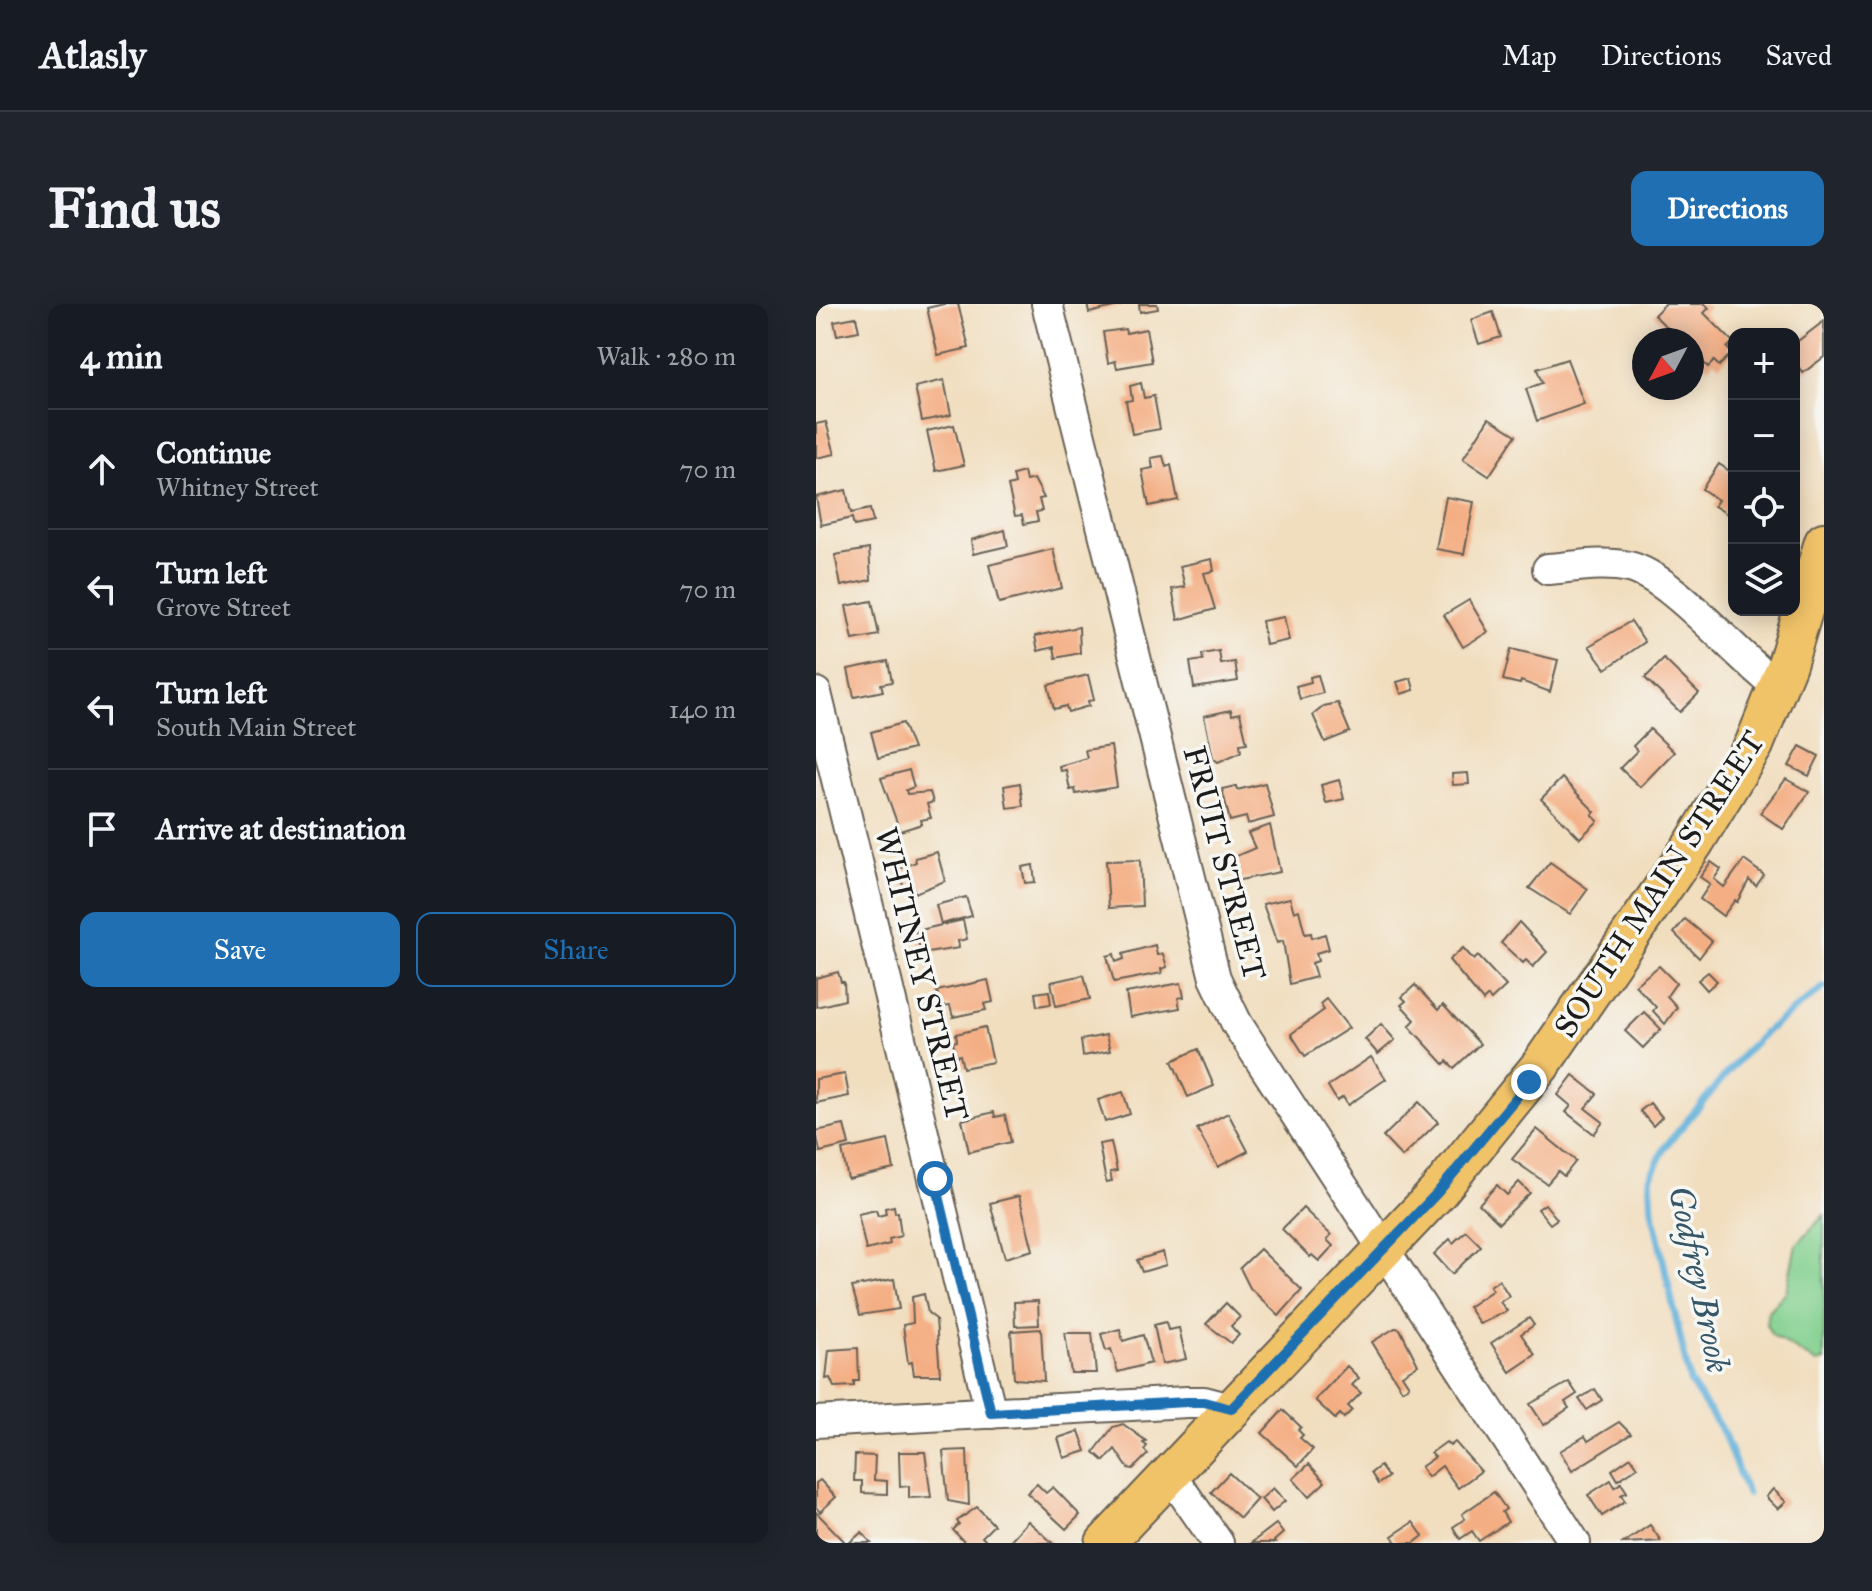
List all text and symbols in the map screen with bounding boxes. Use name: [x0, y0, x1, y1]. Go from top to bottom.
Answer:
text: Atlasly: [40, 32, 146, 78]
text: Map: [1502, 38, 1557, 73]
text: Directions: [1601, 38, 1722, 73]
text: Saved: [1766, 38, 1832, 73]
button: Directions: [1631, 171, 1824, 246]
text: Find us: [48, 174, 221, 242]
north arrow: [1632, 328, 1704, 400]
map controls: [1728, 328, 1800, 616]
button: +: [1728, 328, 1800, 400]
text: 4 min: [80, 336, 163, 377]
text: Walk · 280 m: [596, 340, 736, 372]
button: −: [1728, 400, 1800, 472]
text: Continue: [156, 435, 271, 471]
icon: ahead: [80, 447, 124, 491]
text: 70 m: [680, 453, 736, 485]
text: Whitney Street: [156, 471, 319, 503]
button: locate: [1728, 472, 1800, 544]
button: layers: [1728, 544, 1800, 616]
text: Turn left: [156, 555, 267, 591]
icon: left: [80, 567, 124, 611]
text: 70 m: [680, 573, 736, 605]
text: Grove Street: [156, 591, 291, 623]
text: Turn left: [156, 675, 267, 711]
icon: left: [80, 687, 124, 731]
text: 140 m: [669, 693, 736, 725]
text: South Main Street: [156, 711, 357, 743]
street label: SOUTH MAIN STREET: [1546, 724, 1773, 1045]
street label: FRUIT STREET: [1175, 742, 1275, 985]
icon: arrive: [80, 807, 124, 851]
text: Arrive at destination: [156, 811, 406, 847]
street label: WHITNEY STREET: [866, 823, 977, 1125]
button: Save: [80, 912, 400, 987]
button: Share: [416, 912, 736, 987]
route end: [1511, 1064, 1547, 1100]
route start: [917, 1161, 953, 1197]
water label: Godfrey Brook: [1660, 1182, 1739, 1376]

